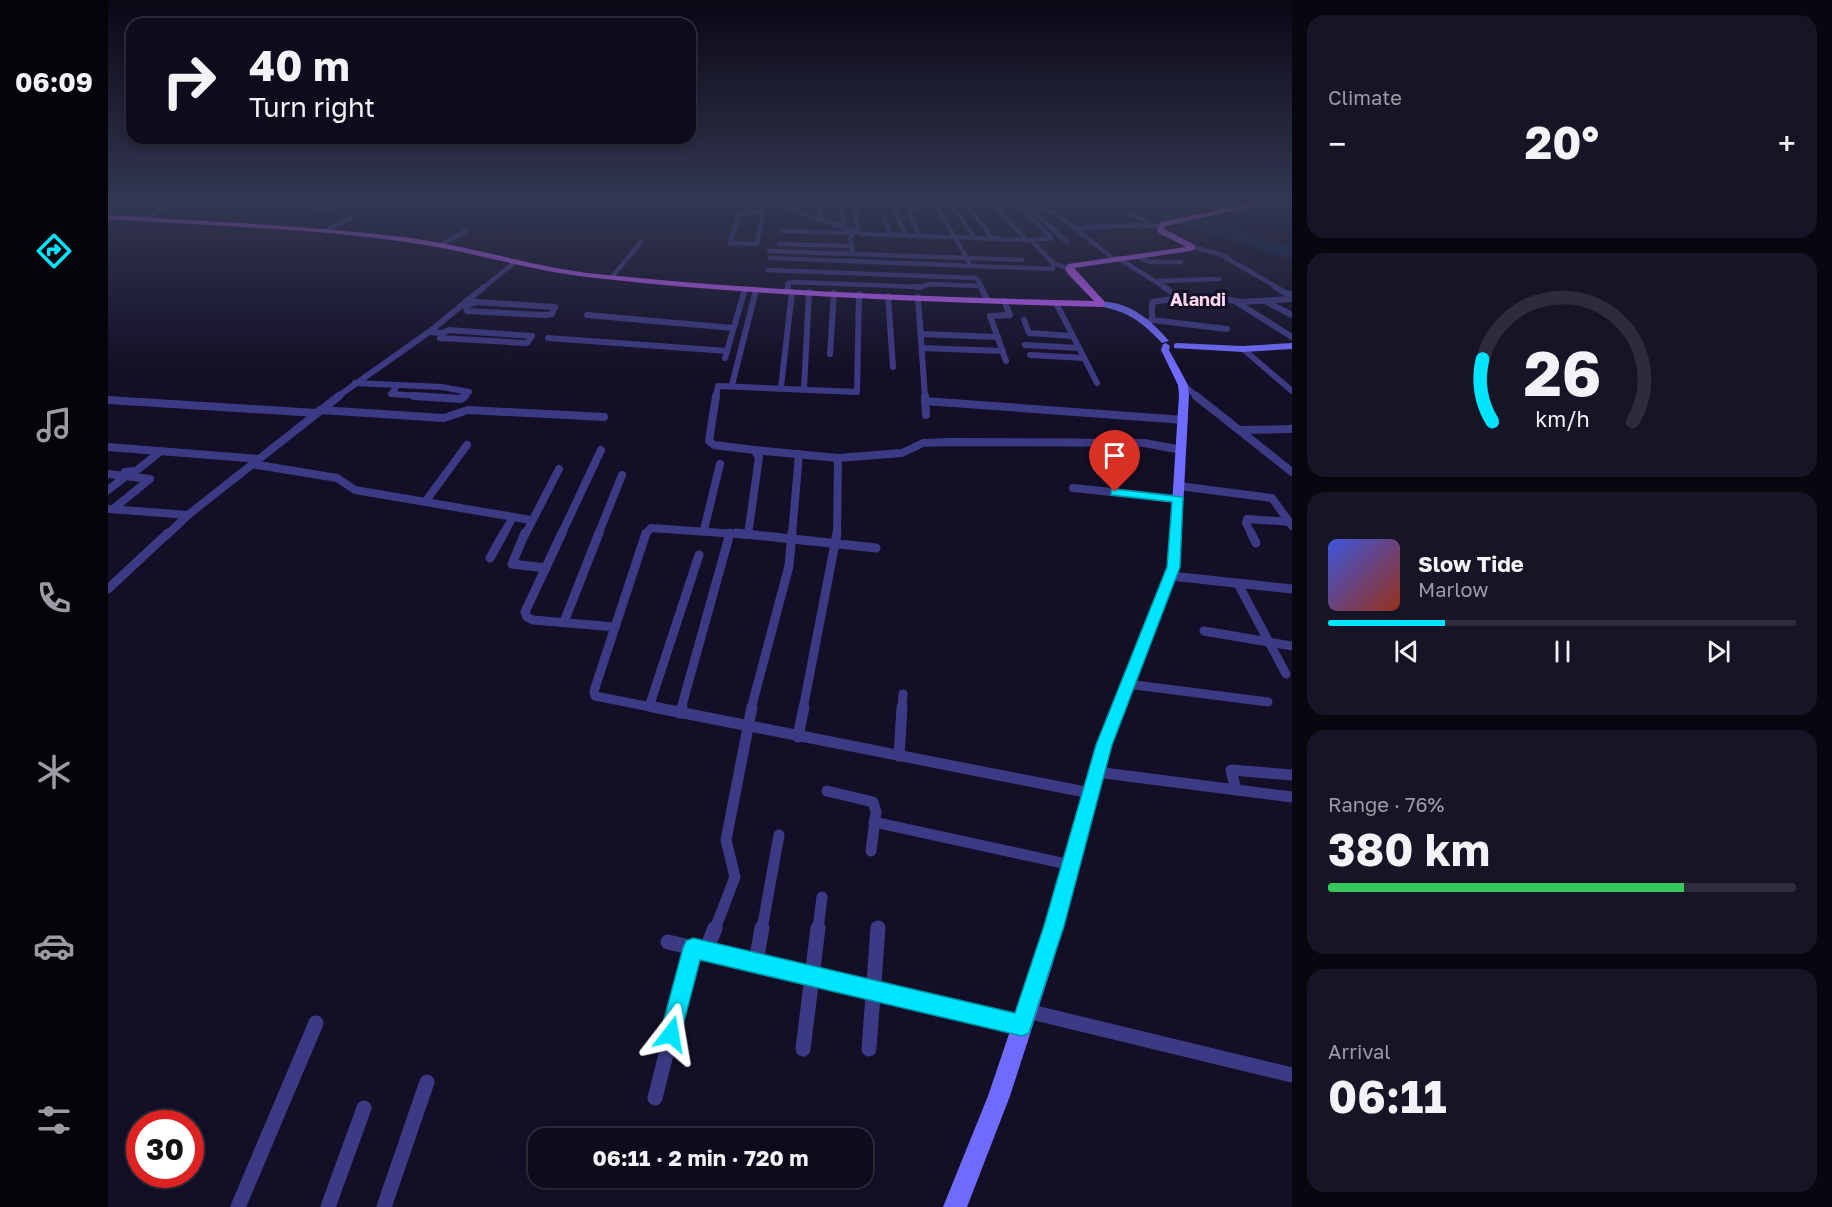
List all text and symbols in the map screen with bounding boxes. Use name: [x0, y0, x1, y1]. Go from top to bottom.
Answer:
text: 40 m: [249, 40, 350, 90]
icon: right: [150, 42, 228, 120]
text: 06:09: [15, 66, 93, 98]
text: Climate: [1328, 85, 1402, 109]
text: Turn right: [249, 91, 375, 123]
text: 20°: [1525, 115, 1599, 169]
text: −: [1328, 124, 1346, 163]
text: +: [1778, 124, 1796, 163]
icon: directions: [33, 230, 75, 272]
district label: Alandi: [1170, 288, 1226, 310]
text: 26: [1523, 335, 1601, 410]
icon: music: [33, 404, 75, 446]
text: km/h: [1535, 407, 1589, 433]
pin: [1089, 430, 1140, 492]
icon: arrive: [1098, 439, 1131, 472]
text: Slow Tide: [1418, 550, 1524, 577]
icon: phone: [33, 577, 75, 619]
text: Marlow: [1418, 577, 1489, 601]
icon: previous: [1390, 635, 1423, 668]
icon: pause: [1546, 635, 1579, 668]
icon: next: [1702, 635, 1735, 668]
icon: climate: [33, 751, 75, 793]
text: Range · 76%: [1328, 792, 1444, 816]
text: 380 km: [1328, 822, 1490, 876]
icon: car: [33, 925, 75, 967]
position arrow: [639, 1002, 703, 1066]
text: Arrival: [1328, 1039, 1391, 1063]
text: 06:11: [1328, 1069, 1447, 1123]
icon: filters: [33, 1099, 75, 1141]
speed limit sign: 30: [126, 1110, 204, 1188]
text: 06:11 · 2 min · 720 m: [592, 1144, 809, 1171]

